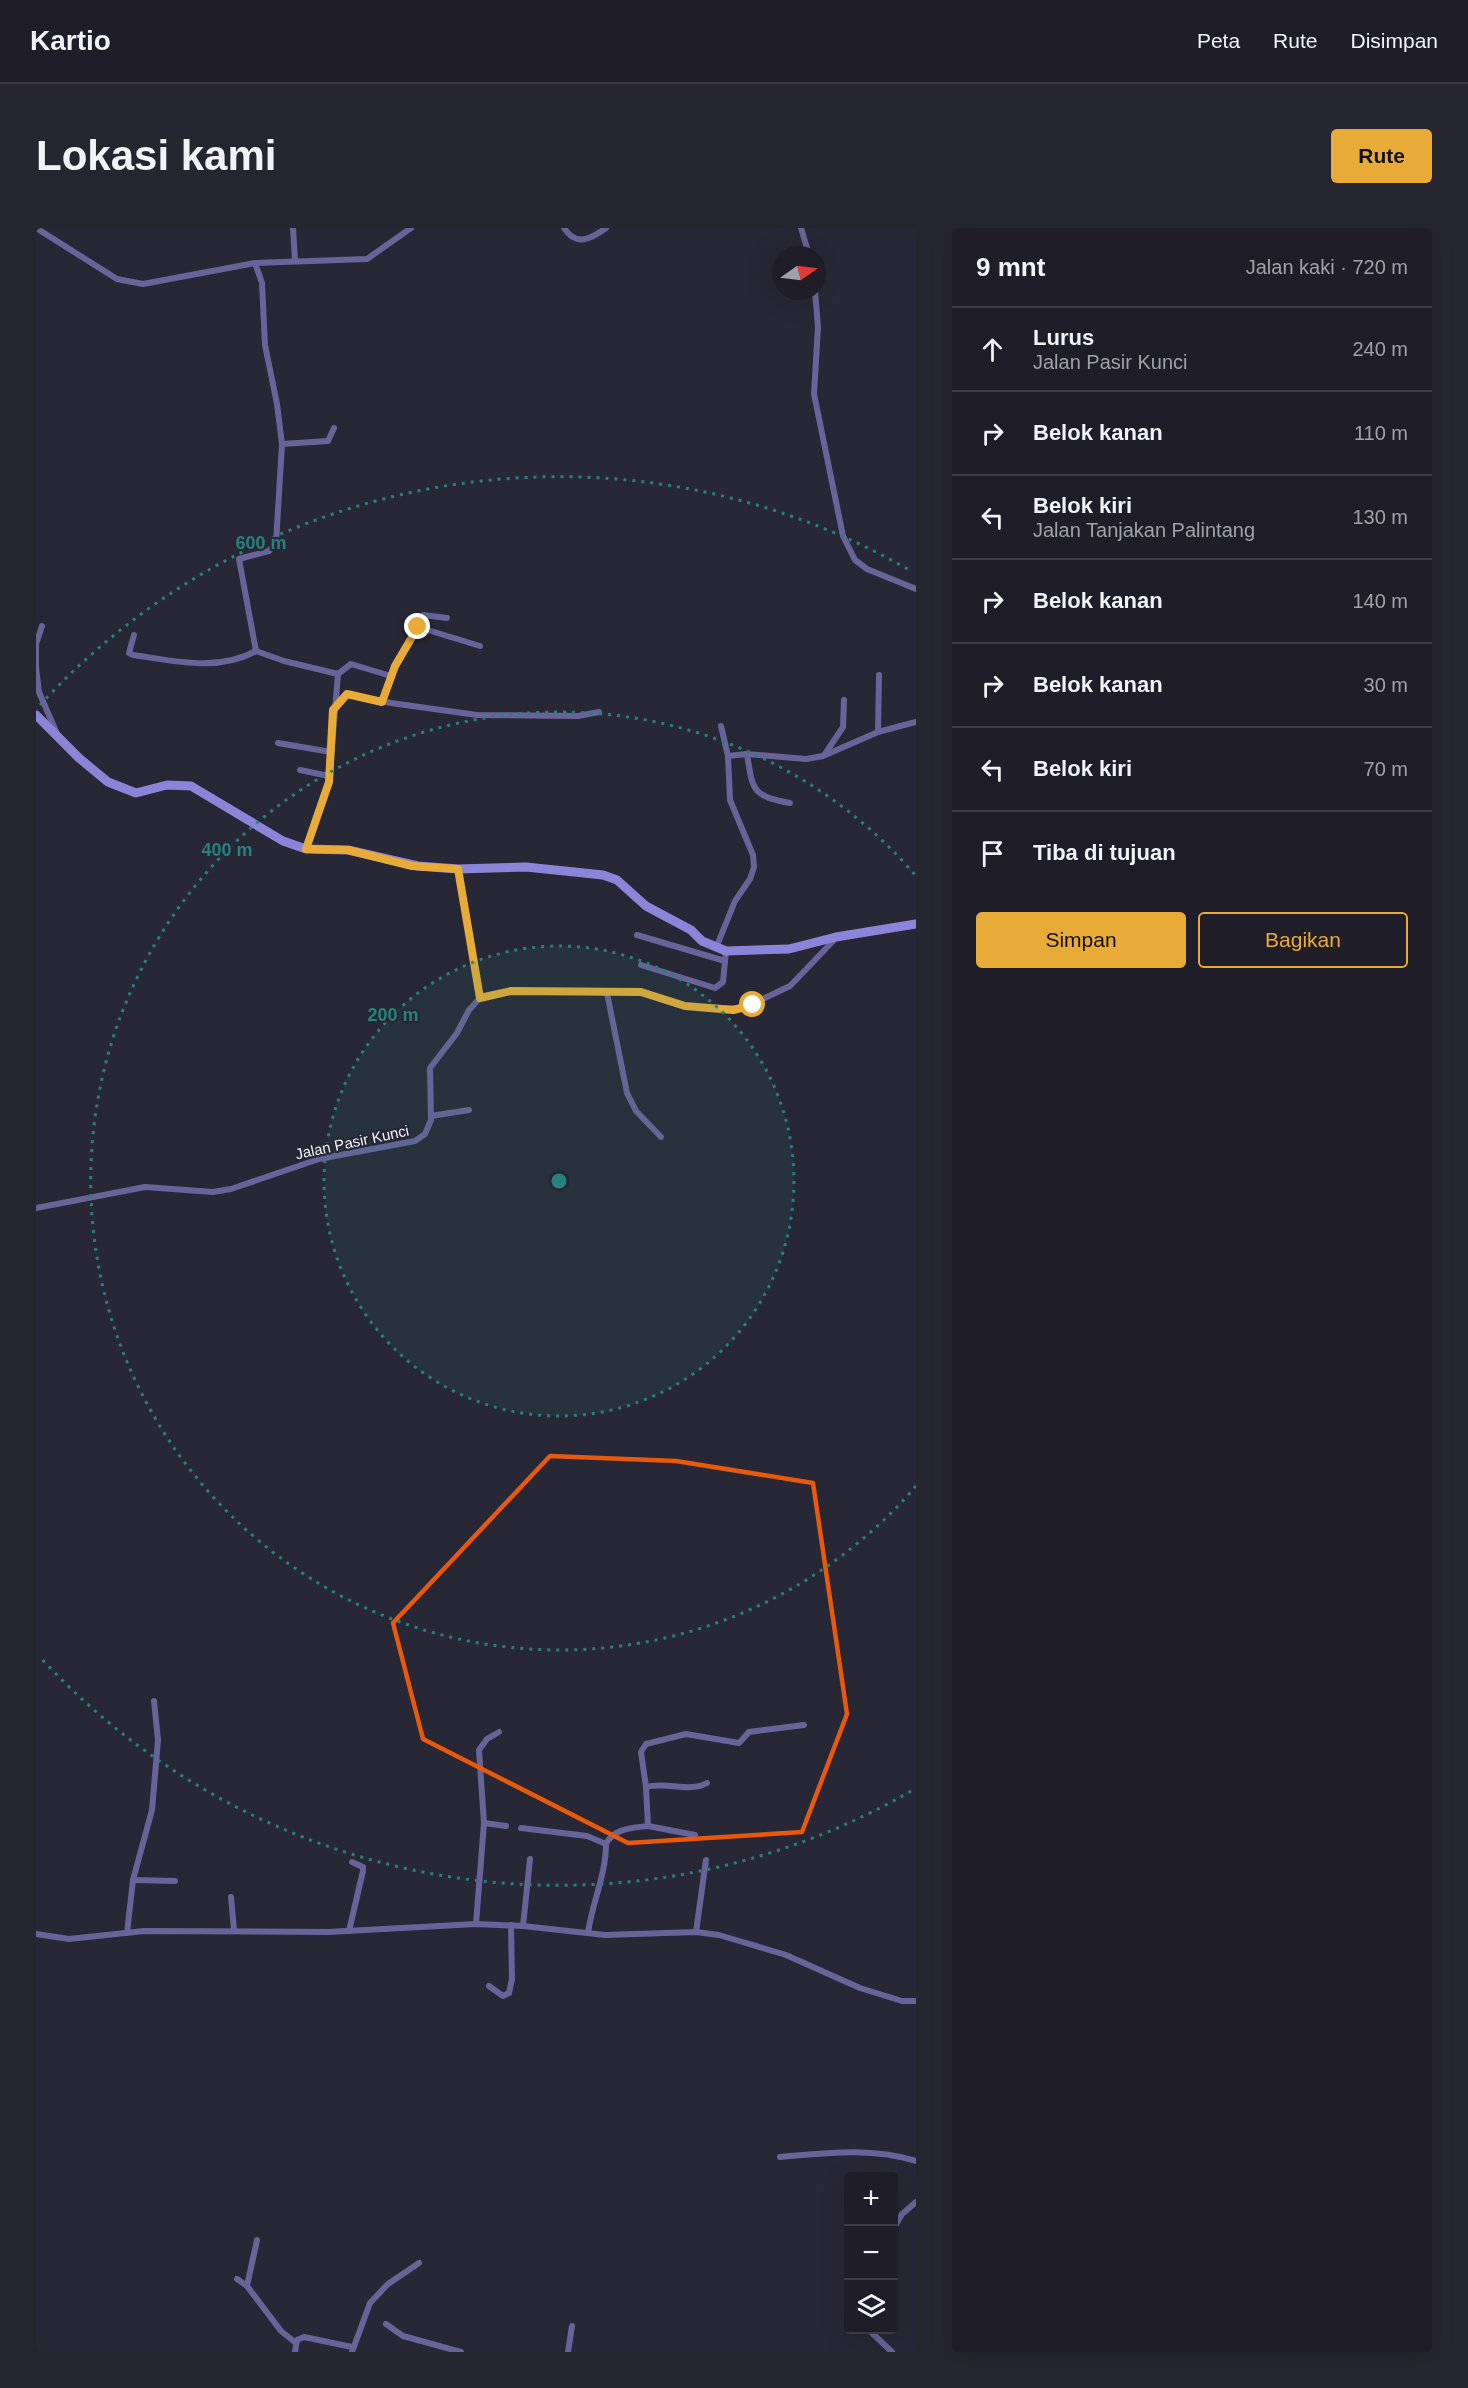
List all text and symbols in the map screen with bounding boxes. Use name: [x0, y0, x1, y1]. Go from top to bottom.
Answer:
text: Kartio: [30, 25, 111, 56]
text: Peta: [1197, 29, 1240, 52]
text: Rute: [1273, 29, 1317, 52]
text: Disimpan: [1350, 29, 1438, 52]
button: Rute: [1331, 129, 1432, 183]
text: Lokasi kami: [36, 132, 276, 179]
north arrow: [772, 246, 826, 300]
text: 9 mnt: [976, 252, 1045, 282]
text: Jalan kaki · 720 m: [1246, 256, 1408, 278]
text: Lurus: [1033, 325, 1094, 350]
icon: ahead: [976, 333, 1009, 366]
text: 240 m: [1352, 338, 1408, 360]
text: Jalan Pasir Kunci: [1033, 351, 1188, 373]
icon: right: [976, 417, 1009, 450]
text: Belok kanan: [1033, 420, 1163, 445]
text: 110 m: [1354, 422, 1408, 444]
text: Belok kiri: [1033, 493, 1132, 518]
icon: left: [976, 501, 1009, 534]
text: 130 m: [1352, 506, 1408, 528]
text: Jalan Tanjakan Palintang: [1033, 519, 1255, 541]
text: 600 m: [235, 533, 287, 553]
icon: right: [976, 585, 1009, 618]
text: Belok kanan: [1033, 588, 1163, 613]
text: 140 m: [1352, 590, 1408, 612]
route end: [404, 613, 430, 639]
icon: right: [976, 669, 1009, 702]
text: Belok kanan: [1033, 672, 1163, 697]
text: 30 m: [1364, 674, 1408, 696]
icon: left: [976, 753, 1009, 786]
text: Belok kiri: [1033, 756, 1132, 781]
text: 70 m: [1364, 758, 1408, 780]
icon: arrive: [976, 837, 1009, 870]
text: 400 m: [201, 840, 253, 860]
text: Tiba di tujuan: [1033, 840, 1176, 865]
button: Simpan: [976, 912, 1186, 968]
button: Bagikan: [1198, 912, 1408, 968]
route start: [739, 991, 765, 1017]
text: 200 m: [367, 1005, 419, 1025]
street label: Jalan Pasir Kunci: [294, 1122, 410, 1162]
centre of rings: [549, 1171, 569, 1191]
map controls: [844, 2172, 898, 2334]
button: +: [844, 2172, 898, 2226]
button: −: [844, 2226, 898, 2280]
button: layers: [844, 2280, 898, 2334]

